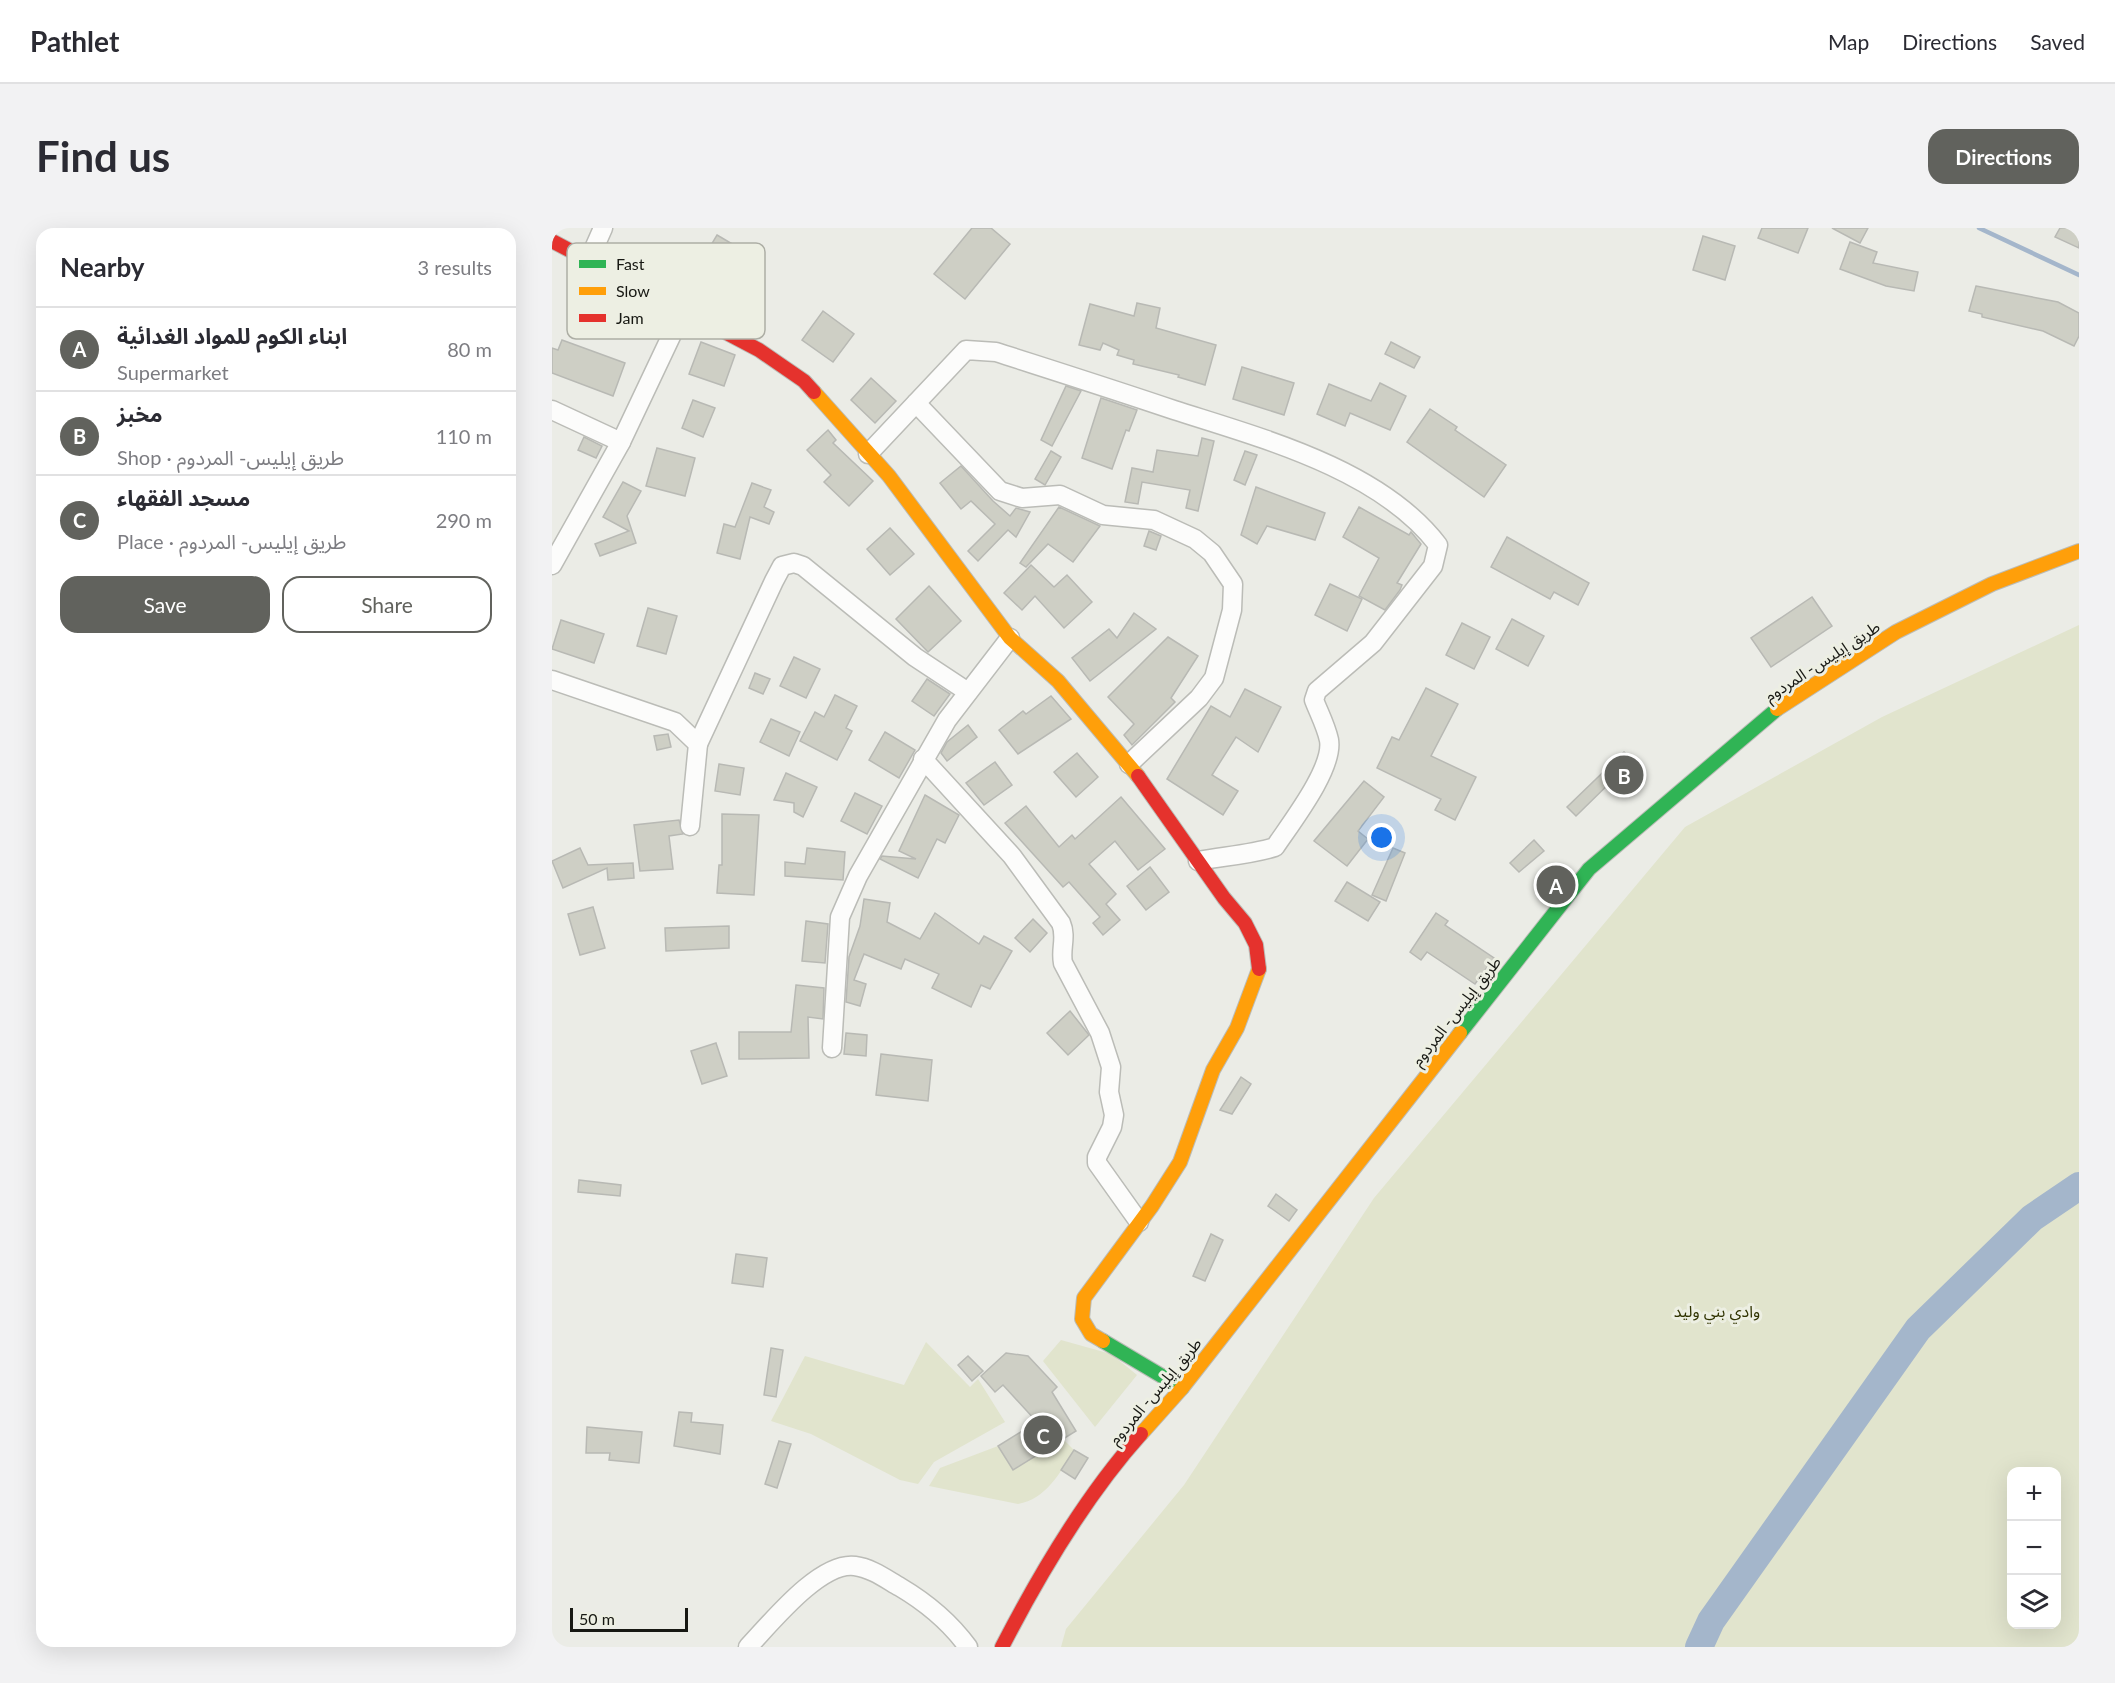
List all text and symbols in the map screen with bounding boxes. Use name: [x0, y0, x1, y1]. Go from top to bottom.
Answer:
text: Pathlet: [30, 24, 119, 58]
text: Map: [1828, 29, 1869, 54]
text: Directions: [1902, 29, 1997, 54]
text: Saved: [2030, 29, 2085, 54]
button: Directions: [1928, 129, 2079, 184]
text: Find us: [36, 131, 170, 181]
legend: [567, 243, 765, 339]
text: Nearby: [60, 251, 145, 283]
text: Fast: [616, 254, 645, 273]
text: 3 results: [417, 255, 492, 279]
text: Slow: [616, 281, 650, 300]
text: Jam: [616, 308, 644, 327]
text: ابناء الكوم للمواد الغدائية: [117, 322, 347, 349]
text: A: [73, 337, 86, 361]
text: 80 m: [447, 337, 492, 361]
text: Supermarket: [117, 360, 229, 384]
text: مخبز: [117, 400, 163, 427]
text: B: [73, 424, 86, 448]
text: 110 m: [436, 424, 492, 448]
text: Shop · طريق إيليس- المردوم: [117, 445, 344, 469]
text: مسجد الفقهاء: [117, 484, 250, 511]
text: C: [73, 508, 86, 532]
text: 290 m: [436, 508, 492, 532]
text: Place · طريق إيليس- المردوم: [117, 529, 346, 553]
button: Save: [60, 576, 270, 633]
button: Share: [282, 576, 492, 633]
street label: طريق إيليس- المردوم: [1760, 616, 1885, 708]
pin: B: [1604, 752, 1644, 798]
your location: [1367, 823, 1396, 852]
pin: A: [1536, 862, 1576, 908]
street label: طريق إيليس- المردوم: [1407, 952, 1508, 1072]
park label: وادي بني وليد: [1674, 1301, 1760, 1324]
street label: طريق إيليس- المردوم: [1104, 1333, 1208, 1451]
pin: C: [1024, 1412, 1062, 1458]
map controls: [2007, 1467, 2061, 1629]
button: +: [2007, 1467, 2061, 1521]
button: −: [2007, 1521, 2061, 1575]
button: layers: [2007, 1575, 2061, 1629]
scale bar: [570, 1605, 688, 1632]
text: 50 m: [579, 1609, 615, 1628]

